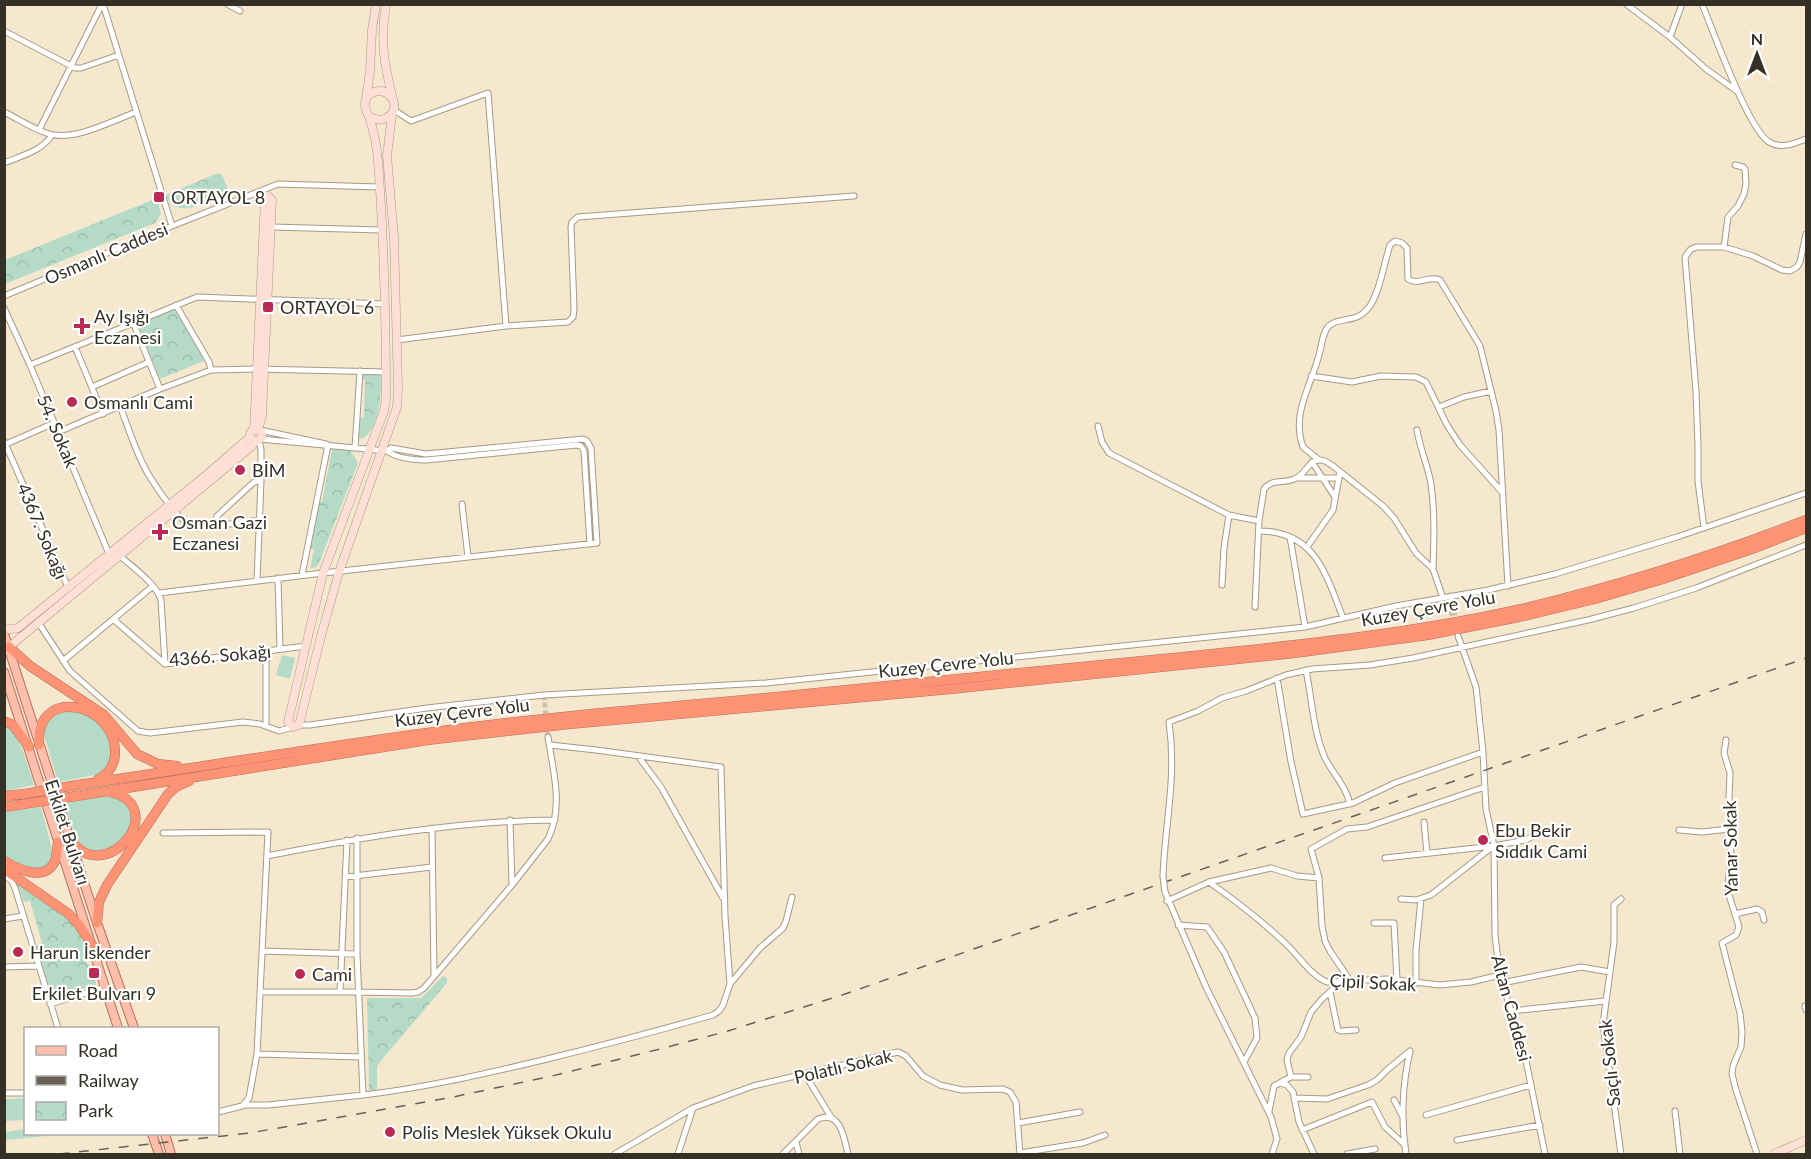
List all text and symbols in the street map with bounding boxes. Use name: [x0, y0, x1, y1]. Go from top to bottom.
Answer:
north arrow: [1727, 24, 1787, 84]
text: N: [1751, 29, 1763, 48]
place label: ORTAYOL 8: [171, 186, 265, 208]
marker: ORTAYOL 8: [152, 190, 166, 204]
street label: Osmanlı Caddesi: [41, 217, 171, 289]
place label: ORTAYOL 6: [280, 296, 374, 318]
marker: ORTAYOL 6: [261, 300, 275, 314]
place label: Ay Işığı Eczanesi: [94, 305, 161, 348]
marker: Ay Işığı Eczanesi: [75, 319, 89, 333]
street label: 54. Sokak: [33, 391, 83, 471]
place label: Osmanlı Cami: [84, 391, 193, 413]
marker: Osmanlı Cami: [65, 395, 79, 409]
place label: BİM: [252, 459, 285, 481]
marker: BİM: [233, 463, 247, 477]
street label: 4367. Sokağı: [13, 480, 73, 582]
place label: Osman Gazi Eczanesi: [172, 511, 267, 554]
marker: Osman Gazi Eczanesi: [153, 525, 167, 539]
street label: Kuzey Çevre Yolu: [1359, 585, 1497, 631]
street label: 4366. Sokağı: [168, 640, 272, 670]
street label: Kuzey Çevre Yolu: [877, 646, 1015, 682]
street label: Kuzey Çevre Yolu: [393, 693, 531, 731]
street label: Erkilet Bulvarı: [41, 777, 95, 887]
street label: Yanar Sokak: [1718, 799, 1742, 896]
place label: Ebu Bekir Sıddık Cami: [1495, 819, 1587, 862]
marker: Ebu Bekir Sıddık Cami: [1476, 833, 1490, 847]
place label: Harun İskender: [30, 941, 151, 963]
marker: Harun İskender: [11, 945, 25, 959]
street label: Altan Caddesi: [1487, 952, 1537, 1064]
place label: Cami: [312, 963, 352, 985]
marker: Erkilet Bulvarı 9: [87, 966, 101, 980]
marker: Cami: [293, 967, 307, 981]
street label: Çipil Sokak: [1329, 969, 1418, 995]
place label: Erkilet Bulvarı 9: [32, 982, 156, 1004]
street label: Saçlı Sokak: [1593, 1017, 1625, 1108]
legend: [24, 1027, 219, 1135]
text: Road: [78, 1039, 118, 1061]
street label: Polatlı Sokak: [792, 1044, 895, 1088]
text: Railway: [78, 1069, 139, 1091]
text: Park: [78, 1099, 114, 1121]
place label: Polis Meslek Yüksek Okulu: [402, 1121, 612, 1143]
marker: Polis Meslek Yüksek Okulu: [383, 1125, 397, 1139]

